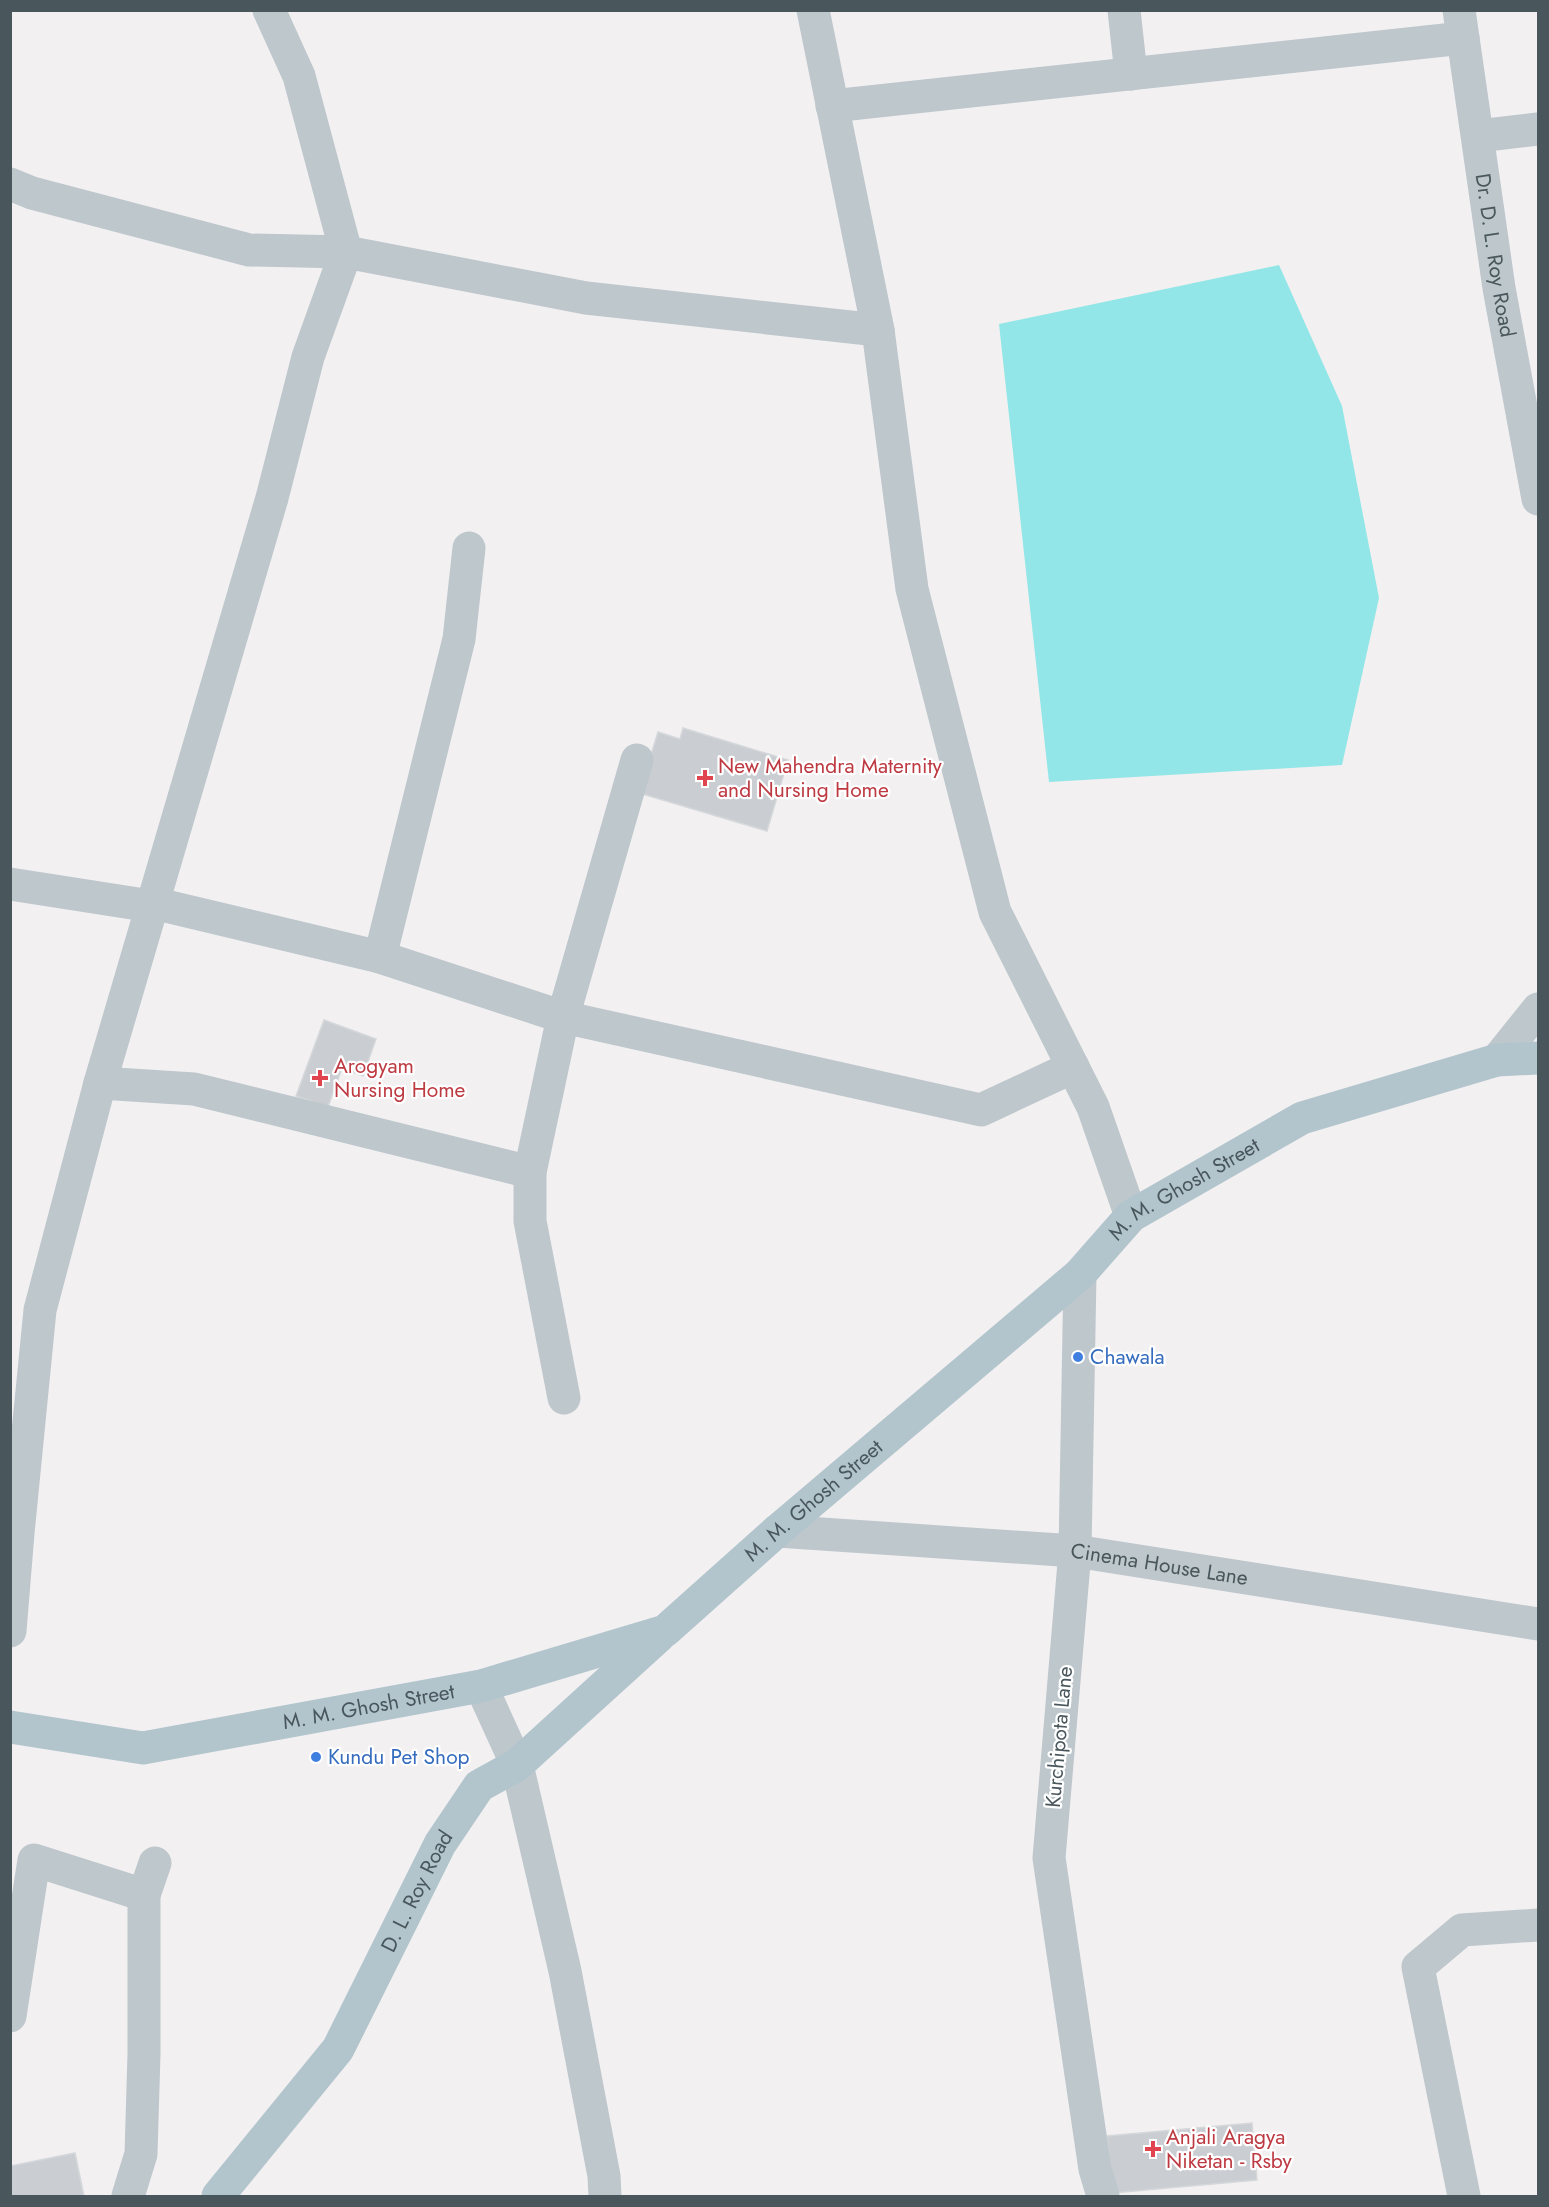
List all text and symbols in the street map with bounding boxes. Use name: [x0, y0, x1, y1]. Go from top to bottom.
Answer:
street label: Dr. D. L. Roy Road: [1468, 171, 1523, 340]
place label: New Mahendra Maternity and Nursing Home: [718, 751, 943, 805]
marker: New Mahendra Maternity and Nursing Home: [696, 769, 714, 787]
place label: Arogyam Nursing Home: [334, 1051, 466, 1105]
marker: Arogyam Nursing Home: [311, 1069, 329, 1087]
street label: M. M. Ghosh Street: [1101, 1130, 1265, 1247]
place label: Chawala: [1090, 1342, 1165, 1372]
marker: Chawala: [1071, 1350, 1085, 1364]
street label: M. M. Ghosh Street: [738, 1433, 889, 1568]
street label: Cinema House Lane: [1069, 1536, 1250, 1593]
street label: Kurchipota Lane: [1038, 1665, 1080, 1809]
street label: M. M. Ghosh Street: [280, 1676, 457, 1737]
place label: Kundu Pet Shop: [328, 1742, 470, 1772]
marker: Kundu Pet Shop: [309, 1750, 323, 1764]
street label: D. L. Roy Road: [373, 1824, 460, 1957]
place label: Anjali Aragya Niketan - Rsby: [1166, 2122, 1293, 2176]
marker: Anjali Aragya Niketan - Rsby: [1144, 2140, 1162, 2158]

